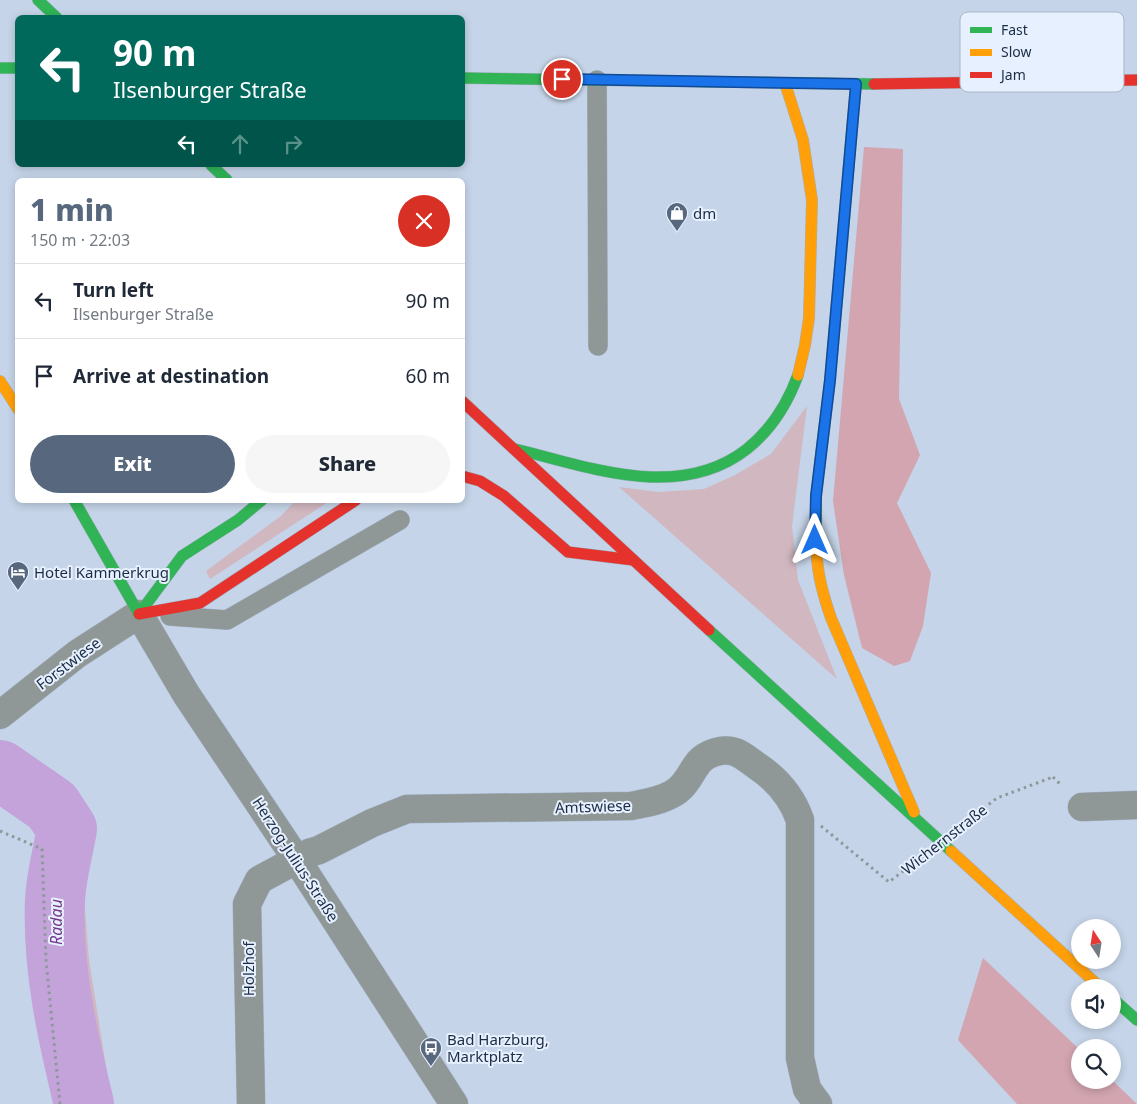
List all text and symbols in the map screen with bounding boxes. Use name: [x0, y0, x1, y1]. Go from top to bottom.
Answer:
legend: [960, 12, 1124, 92]
text: Fast: [1001, 20, 1028, 39]
text: 90 m: [113, 29, 196, 76]
icon: left: [30, 35, 95, 100]
text: Slow: [1001, 42, 1032, 61]
pin: [541, 58, 583, 100]
icon: arrive: [548, 65, 576, 93]
text: Jam: [999, 65, 1026, 84]
text: Ilsenburger Straße: [113, 74, 307, 104]
icon: left: [173, 130, 201, 158]
icon: ahead: [226, 130, 254, 158]
icon: right: [279, 130, 307, 158]
text: 1 min: [30, 189, 114, 230]
button: close: [398, 195, 450, 247]
shop icon: dm: [665, 201, 689, 232]
place label: dm: [693, 203, 716, 223]
text: 150 m · 22:03: [30, 229, 130, 251]
text: Turn left: [73, 277, 154, 303]
icon: left: [30, 287, 58, 315]
text: 90 m: [406, 288, 450, 314]
text: Ilsenburger Straße: [73, 303, 214, 325]
icon: arrive: [30, 362, 58, 390]
text: Arrive at destination: [73, 363, 269, 389]
text: 60 m: [406, 363, 450, 389]
button: Exit: [30, 435, 235, 493]
button: Share: [245, 435, 450, 493]
position arrow: [788, 513, 840, 565]
hotel icon: Hotel Kammerkrug: [6, 560, 30, 591]
place label: Hotel Kammerkrug: [34, 562, 169, 582]
street label: Forstwiese: [32, 632, 104, 694]
street label: Herzog-Julius-Straße: [248, 793, 344, 925]
street label: Amtswiese: [555, 795, 631, 817]
street label: Wichernstraße: [897, 799, 991, 879]
water label: Radau: [45, 899, 67, 945]
north arrow: [1071, 919, 1121, 969]
map controls: [1071, 919, 1121, 1089]
street label: Holzhof: [238, 941, 258, 996]
button: sound: [1071, 979, 1121, 1029]
place label: Bad Harzburg, Marktplatz: [447, 1029, 549, 1066]
bus stop icon: Bad Harzburg, Marktplatz: [419, 1036, 443, 1067]
button: search: [1071, 1039, 1121, 1089]

